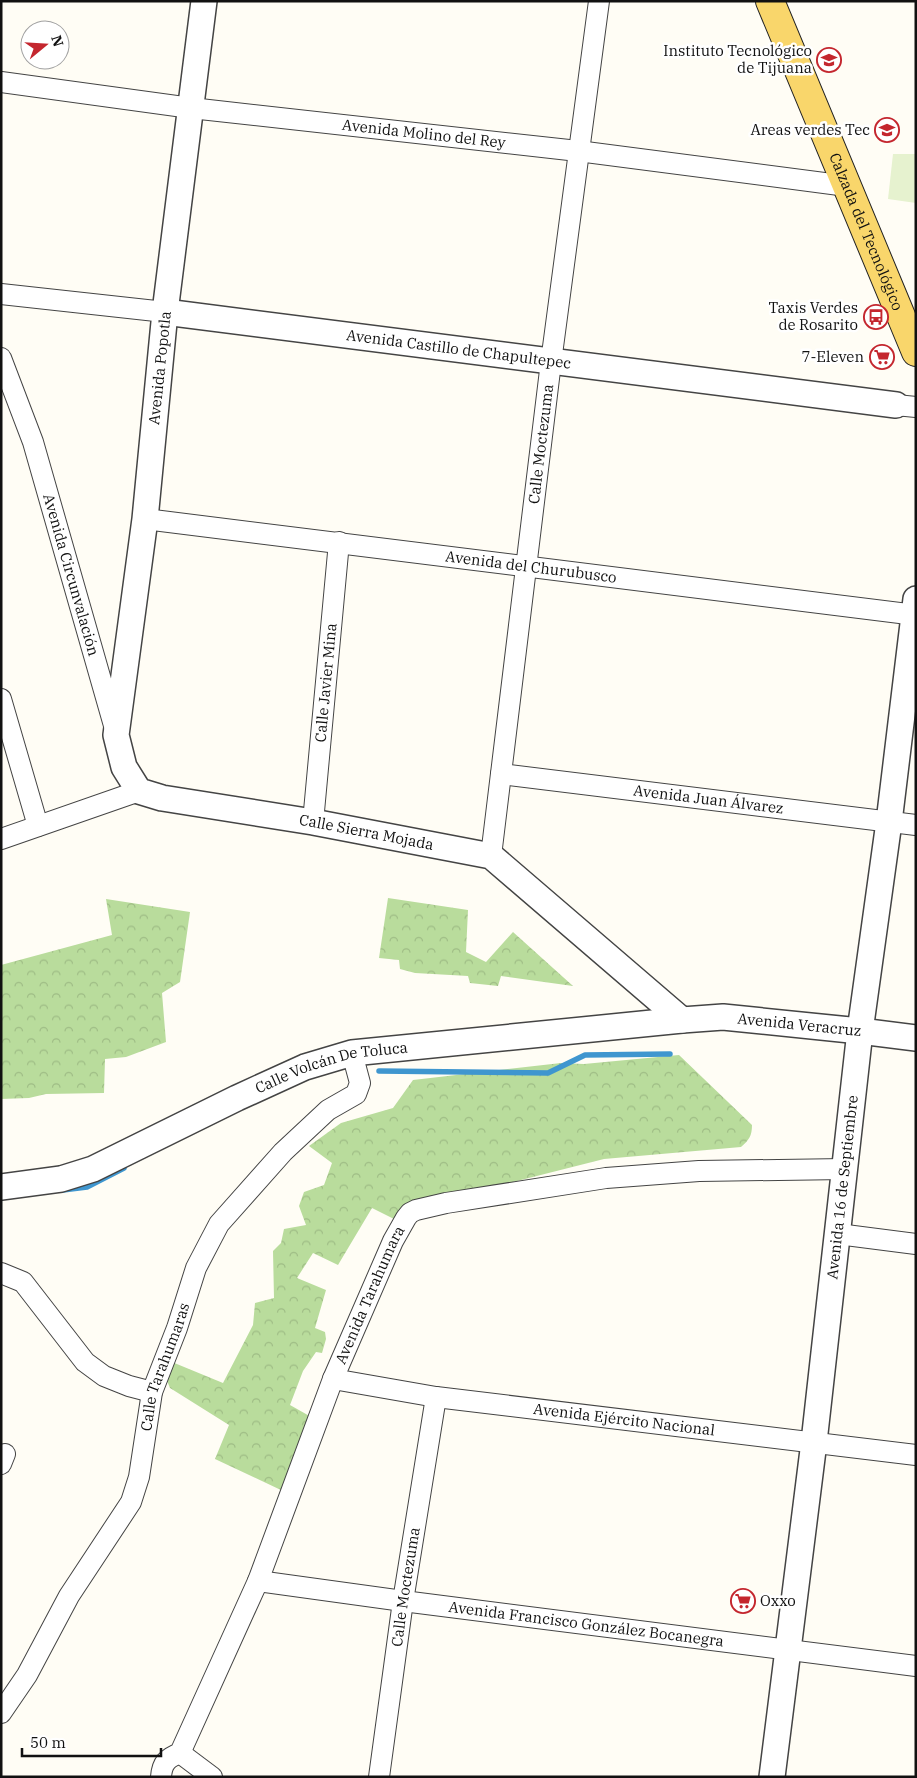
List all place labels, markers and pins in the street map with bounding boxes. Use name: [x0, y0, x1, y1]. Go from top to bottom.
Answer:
place label: Instituto Tecnológico de Tijuana: [663, 41, 812, 77]
school or university icon: Instituto Tecnológico de Tijuana: [816, 47, 842, 73]
school or university icon: Areas verdes Tec: [874, 117, 900, 143]
place label: Areas verdes Tec: [750, 120, 870, 139]
place label: Taxis Verdes de Rosarito: [768, 298, 858, 334]
bus stop icon: Taxis Verdes de Rosarito: [863, 304, 889, 330]
supermarket icon: 7-Eleven: [869, 344, 895, 370]
place label: 7-Eleven: [801, 347, 864, 366]
supermarket icon: Oxxo: [730, 1588, 756, 1614]
place label: Oxxo: [760, 1591, 796, 1610]

